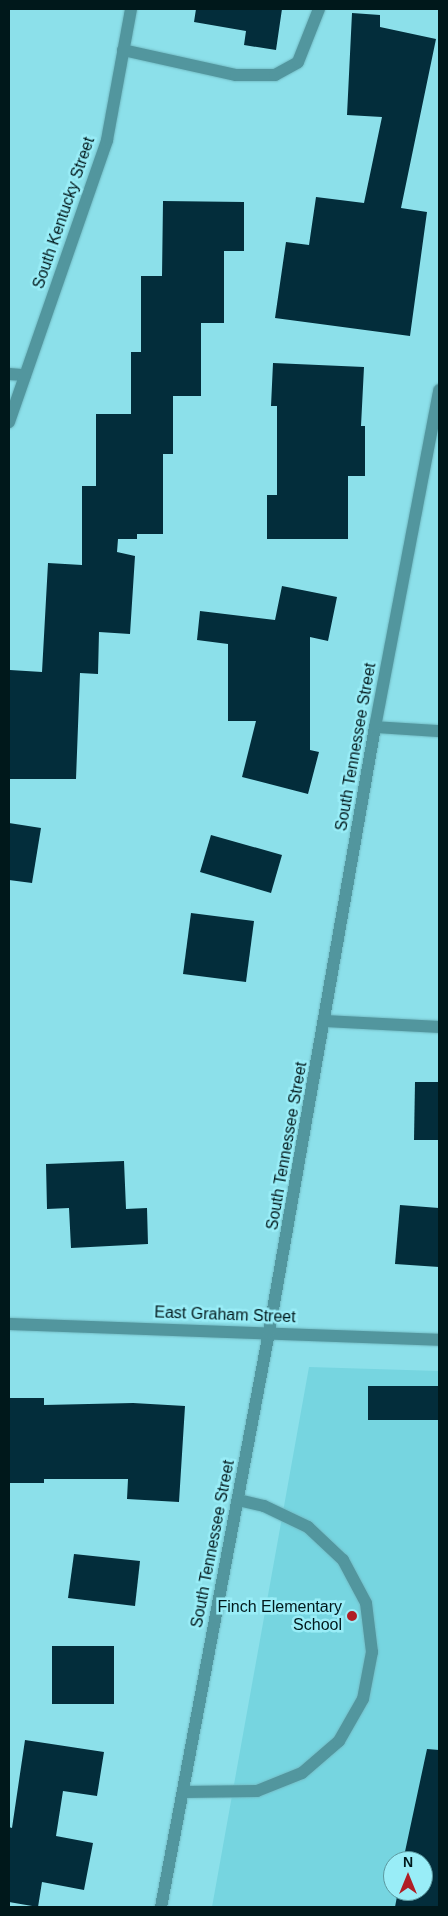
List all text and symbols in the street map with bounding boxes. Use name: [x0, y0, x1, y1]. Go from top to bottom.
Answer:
street label: South Kentucky Street: [29, 135, 99, 291]
street label: South Tennessee Street: [332, 661, 380, 833]
street label: South Tennessee Street: [263, 1060, 311, 1232]
street label: East Graham Street: [154, 1303, 296, 1327]
street label: South Tennessee Street: [187, 1458, 239, 1630]
place label: Finch Elementary School: [218, 1597, 342, 1635]
marker: Finch Elementary School: [346, 1610, 358, 1622]
north arrow: [383, 1851, 433, 1901]
text: N: [403, 1854, 413, 1870]

